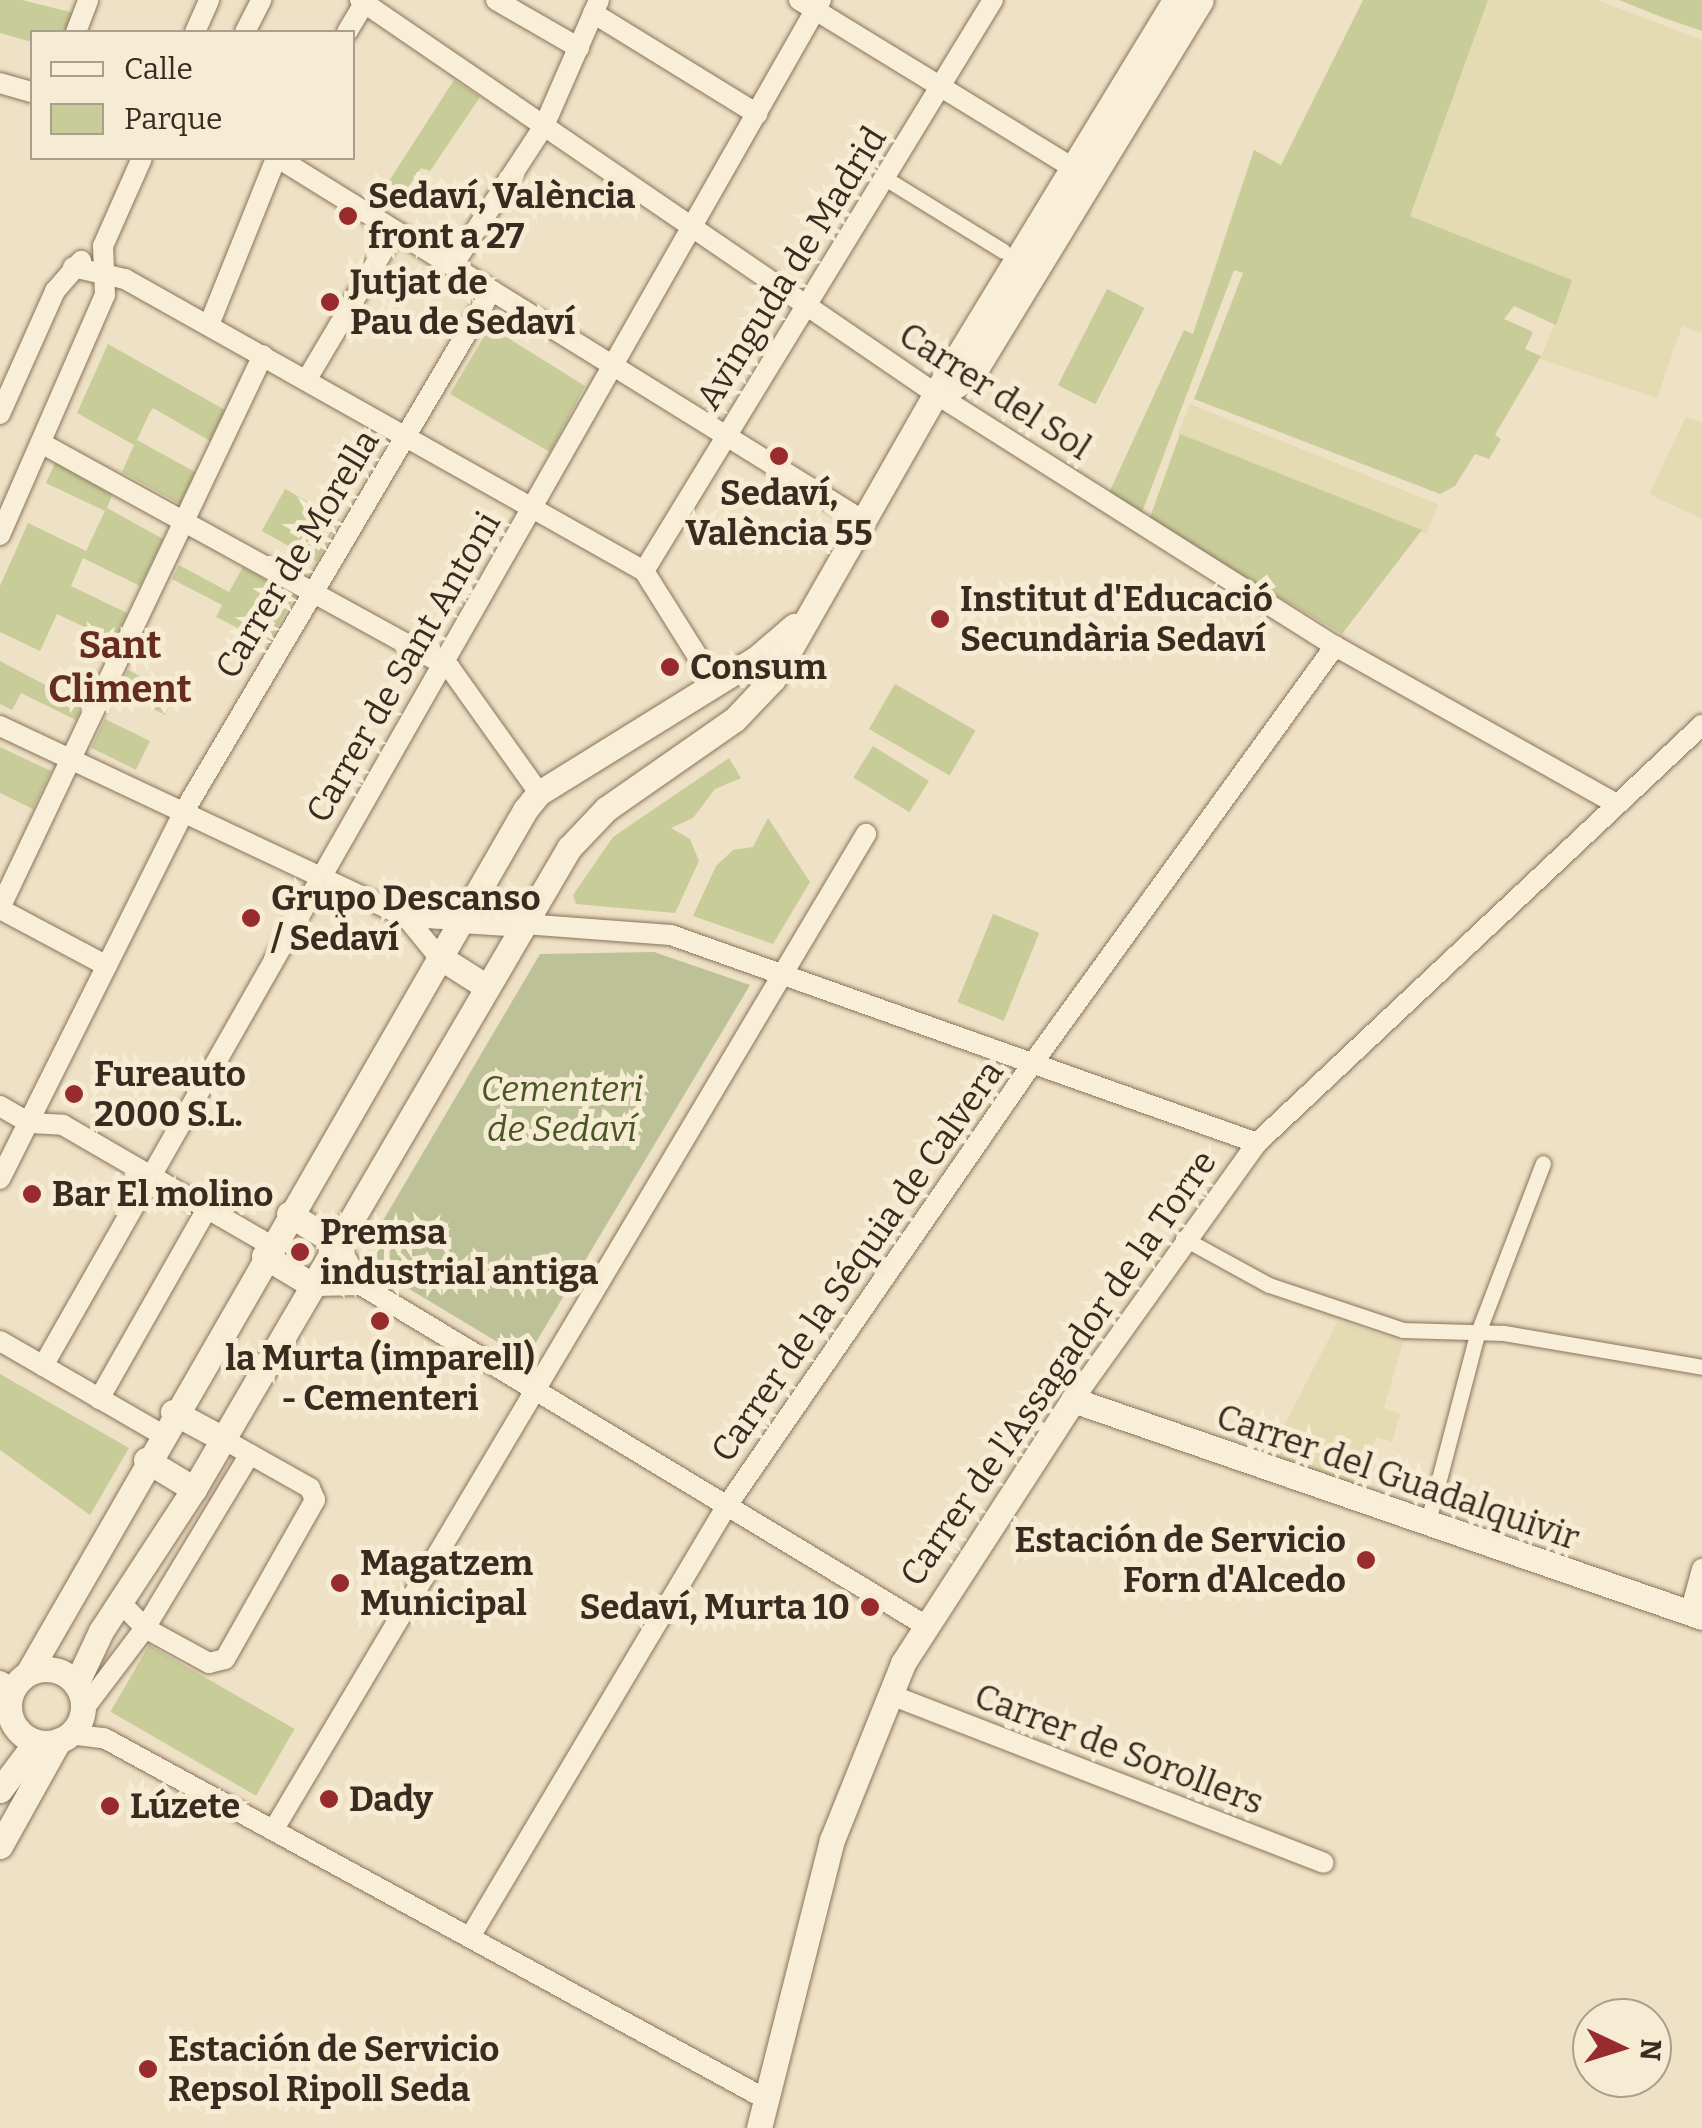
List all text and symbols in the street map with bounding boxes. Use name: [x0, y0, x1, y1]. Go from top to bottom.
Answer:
legend: [30, 30, 355, 160]
text: Calle: [124, 51, 193, 87]
text: Parque: [124, 101, 222, 137]
street label: Avinguda de Madrid: [687, 119, 895, 417]
place label: Sedaví, València front a 27: [368, 175, 635, 257]
marker: Sedaví, València front a 27: [337, 205, 359, 227]
place label: Jutjat de Pau de Sedaví: [350, 261, 575, 343]
marker: Jutjat de Pau de Sedaví: [319, 291, 341, 313]
street label: Carrer del Sol: [891, 313, 1099, 469]
street label: Carrer de Morella: [206, 422, 388, 686]
marker: Sedaví, València 55: [768, 445, 790, 467]
place label: Sedaví, València 55: [685, 472, 873, 554]
street label: Carrer de Sant Antoni: [297, 504, 509, 830]
place label: Institut d'Educació Secundària Sedaví: [960, 578, 1273, 660]
marker: Institut d'Educació Secundària Sedaví: [929, 608, 951, 630]
district label: Sant Climent: [48, 623, 192, 712]
place label: Consum: [690, 646, 827, 688]
marker: Consum: [659, 656, 681, 678]
place label: Grupo Descanso / Sedaví: [271, 877, 541, 959]
marker: Grupo Descanso / Sedaví: [240, 907, 262, 929]
street label: Carrer de la Séquia de Calvera: [702, 1052, 1012, 1470]
place label: Fureauto 2000 S.L.: [94, 1053, 246, 1135]
park label: Cementeri de Sedaví: [481, 1068, 643, 1150]
marker: Fureauto 2000 S.L.: [63, 1083, 85, 1105]
street label: Carrer de l'Assagador de la Torre: [891, 1142, 1225, 1594]
place label: Bar El molino: [52, 1173, 273, 1215]
marker: Bar El molino: [21, 1183, 43, 1205]
place label: Premsa industrial antiga: [320, 1211, 598, 1293]
marker: Premsa industrial antiga: [289, 1241, 311, 1263]
marker: la Murta (imparell) - Cementeri: [369, 1310, 391, 1332]
place label: la Murta (imparell) - Cementeri: [225, 1337, 535, 1419]
street label: Carrer del Guadalquivir: [1211, 1395, 1585, 1559]
place label: Estación de Servicio Forn d'Alcedo: [1014, 1519, 1346, 1601]
place label: Magatzem Municipal: [360, 1542, 533, 1624]
marker: Estación de Servicio Forn d'Alcedo: [1355, 1549, 1377, 1571]
marker: Magatzem Municipal: [329, 1572, 351, 1594]
place label: Sedaví, Murta 10: [580, 1586, 850, 1628]
marker: Sedaví, Murta 10: [859, 1596, 881, 1618]
street label: Carrer de Sorollers: [969, 1675, 1269, 1823]
place label: Dady: [349, 1778, 433, 1820]
place label: Lúzete: [130, 1785, 240, 1827]
marker: Dady: [318, 1788, 340, 1810]
marker: Lúzete: [99, 1795, 121, 1817]
north arrow: [1572, 1998, 1672, 2098]
place label: Estación de Servicio Repsol Ripoll Seda: [168, 2028, 500, 2110]
text: N: [1633, 2038, 1668, 2062]
marker: Estación de Servicio Repsol Ripoll Seda: [137, 2058, 159, 2080]

